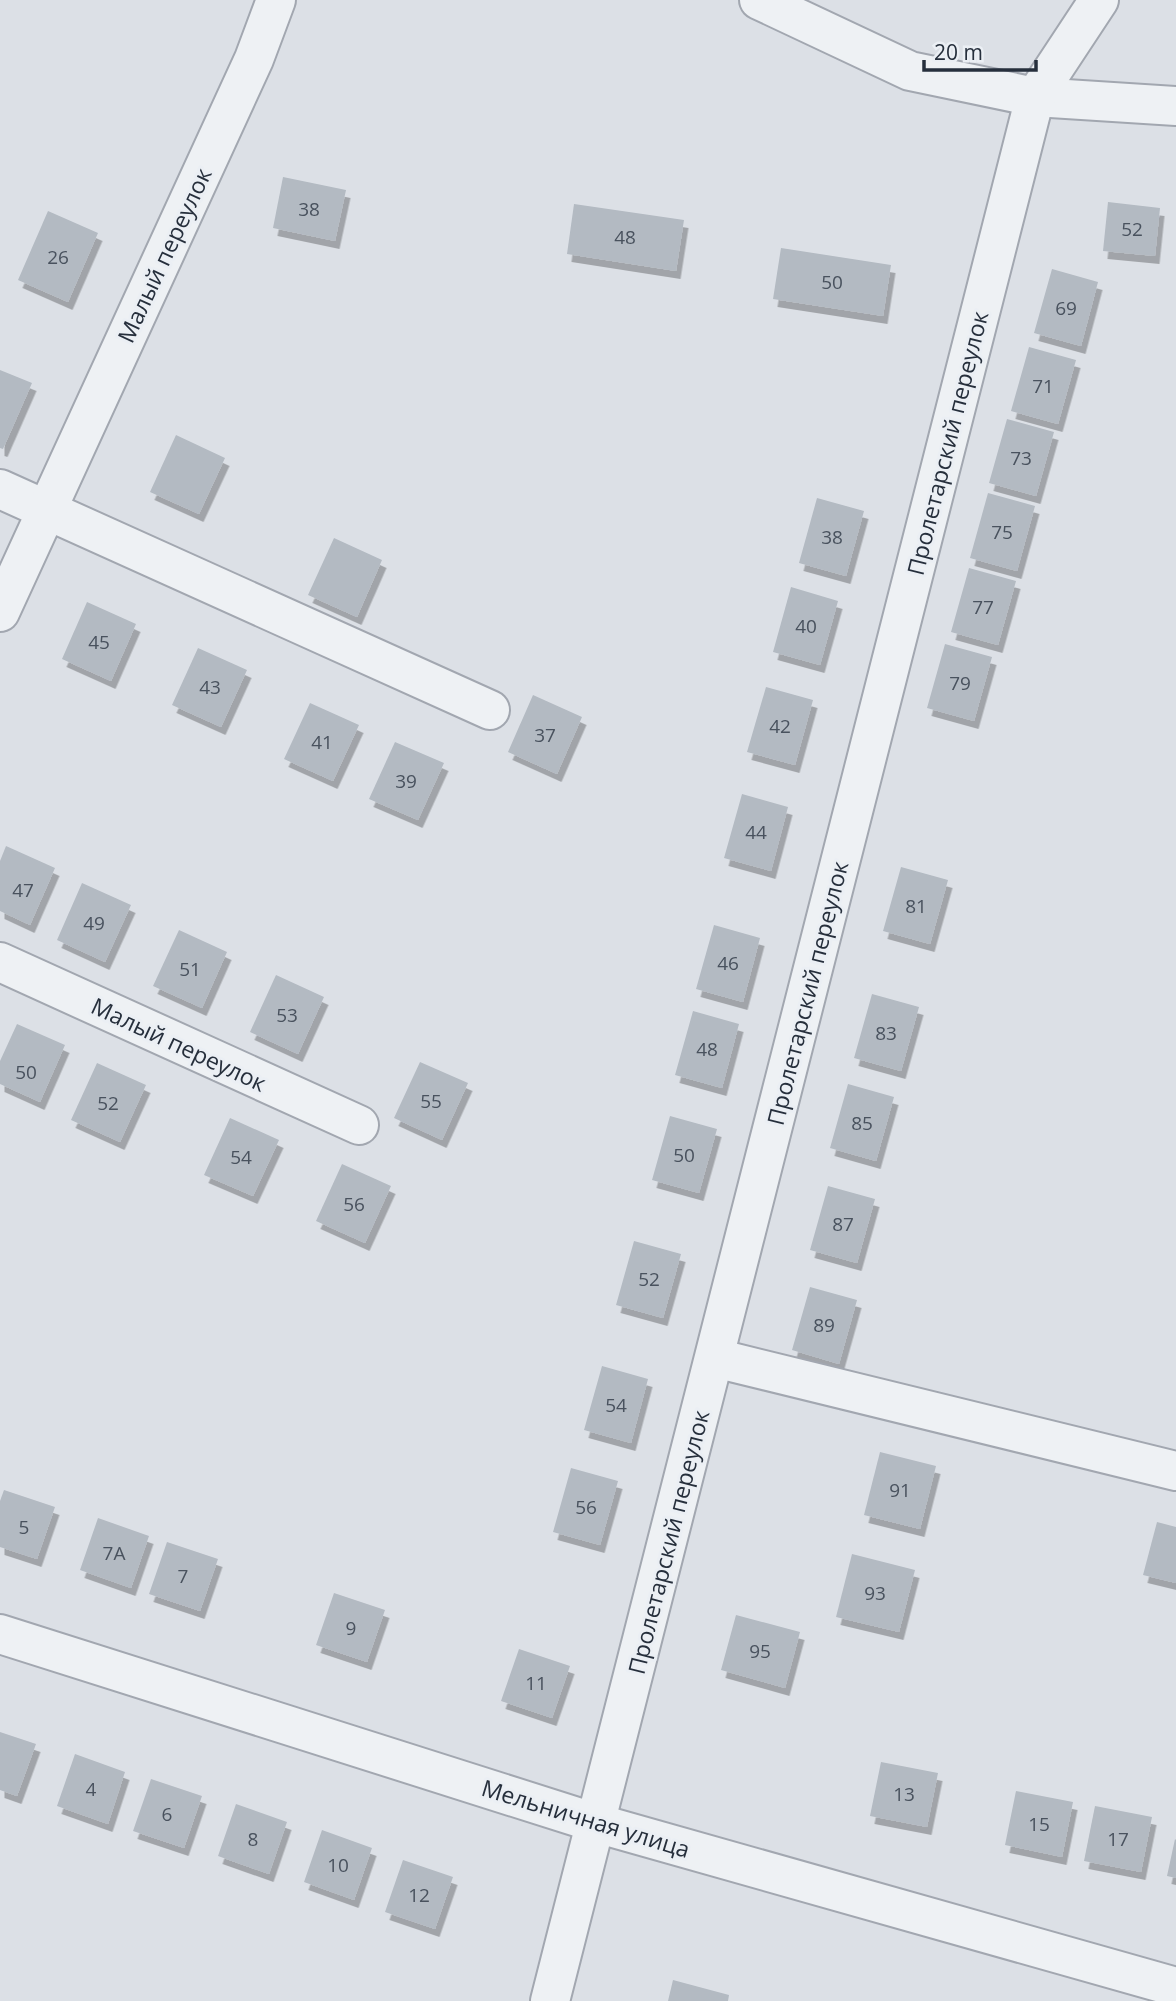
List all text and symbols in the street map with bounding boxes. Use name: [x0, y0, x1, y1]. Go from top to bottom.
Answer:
scale bar: [924, 28, 1036, 72]
text: 20 m: [934, 38, 983, 66]
street label: Малый переулок: [109, 162, 219, 348]
house number: 38: [298, 196, 320, 222]
house number: 52: [1121, 216, 1143, 242]
house number: 48: [614, 224, 636, 250]
house number: 26: [47, 244, 69, 270]
house number: 50: [821, 269, 843, 295]
house number: 69: [1055, 295, 1077, 321]
street label: Пролетарский переулок: [899, 307, 995, 578]
house number: 71: [1032, 373, 1054, 399]
house number: 73: [1010, 445, 1032, 471]
house number: 75: [991, 519, 1013, 545]
house number: 38: [821, 524, 843, 550]
house number: 77: [972, 594, 994, 620]
house number: 40: [795, 613, 817, 639]
house number: 45: [88, 629, 110, 655]
house number: 79: [949, 670, 971, 696]
house number: 43: [199, 674, 221, 700]
house number: 42: [769, 713, 791, 739]
house number: 37: [534, 722, 556, 748]
house number: 41: [311, 729, 333, 755]
house number: 39: [395, 768, 417, 794]
house number: 44: [745, 819, 767, 845]
street label: Пролетарский переулок: [759, 857, 855, 1128]
house number: 47: [12, 877, 34, 903]
house number: 81: [905, 893, 927, 919]
house number: 49: [83, 910, 105, 936]
house number: 46: [717, 950, 739, 976]
house number: 51: [179, 956, 201, 982]
street label: Малый переулок: [86, 989, 272, 1099]
house number: 53: [276, 1002, 298, 1028]
house number: 83: [875, 1020, 897, 1046]
house number: 48: [696, 1036, 718, 1062]
house number: 50: [15, 1059, 37, 1085]
house number: 55: [420, 1088, 442, 1114]
house number: 52: [97, 1090, 119, 1116]
house number: 85: [851, 1110, 873, 1136]
house number: 50: [673, 1142, 695, 1168]
house number: 54: [230, 1144, 252, 1170]
house number: 56: [343, 1191, 365, 1217]
house number: 87: [832, 1211, 854, 1237]
house number: 52: [638, 1266, 660, 1292]
house number: 89: [813, 1312, 835, 1338]
house number: 54: [605, 1392, 627, 1418]
street label: Пролетарский переулок: [620, 1406, 716, 1677]
house number: 91: [889, 1477, 911, 1503]
house number: 56: [575, 1494, 597, 1520]
house number: 5: [19, 1514, 29, 1540]
house number: 7А: [103, 1540, 125, 1566]
house number: 7: [178, 1563, 188, 1589]
house number: 93: [864, 1580, 886, 1606]
house number: 9: [346, 1615, 356, 1641]
house number: 95: [749, 1638, 771, 1664]
house number: 11: [525, 1670, 547, 1696]
street label: Мельничная улица: [478, 1771, 694, 1865]
house number: 4: [86, 1776, 97, 1802]
house number: 13: [893, 1781, 915, 1807]
house number: 6: [162, 1801, 172, 1827]
house number: 15: [1028, 1811, 1050, 1837]
house number: 8: [248, 1826, 258, 1852]
house number: 17: [1107, 1826, 1129, 1852]
house number: 10: [327, 1852, 349, 1878]
house number: 12: [408, 1882, 430, 1908]

